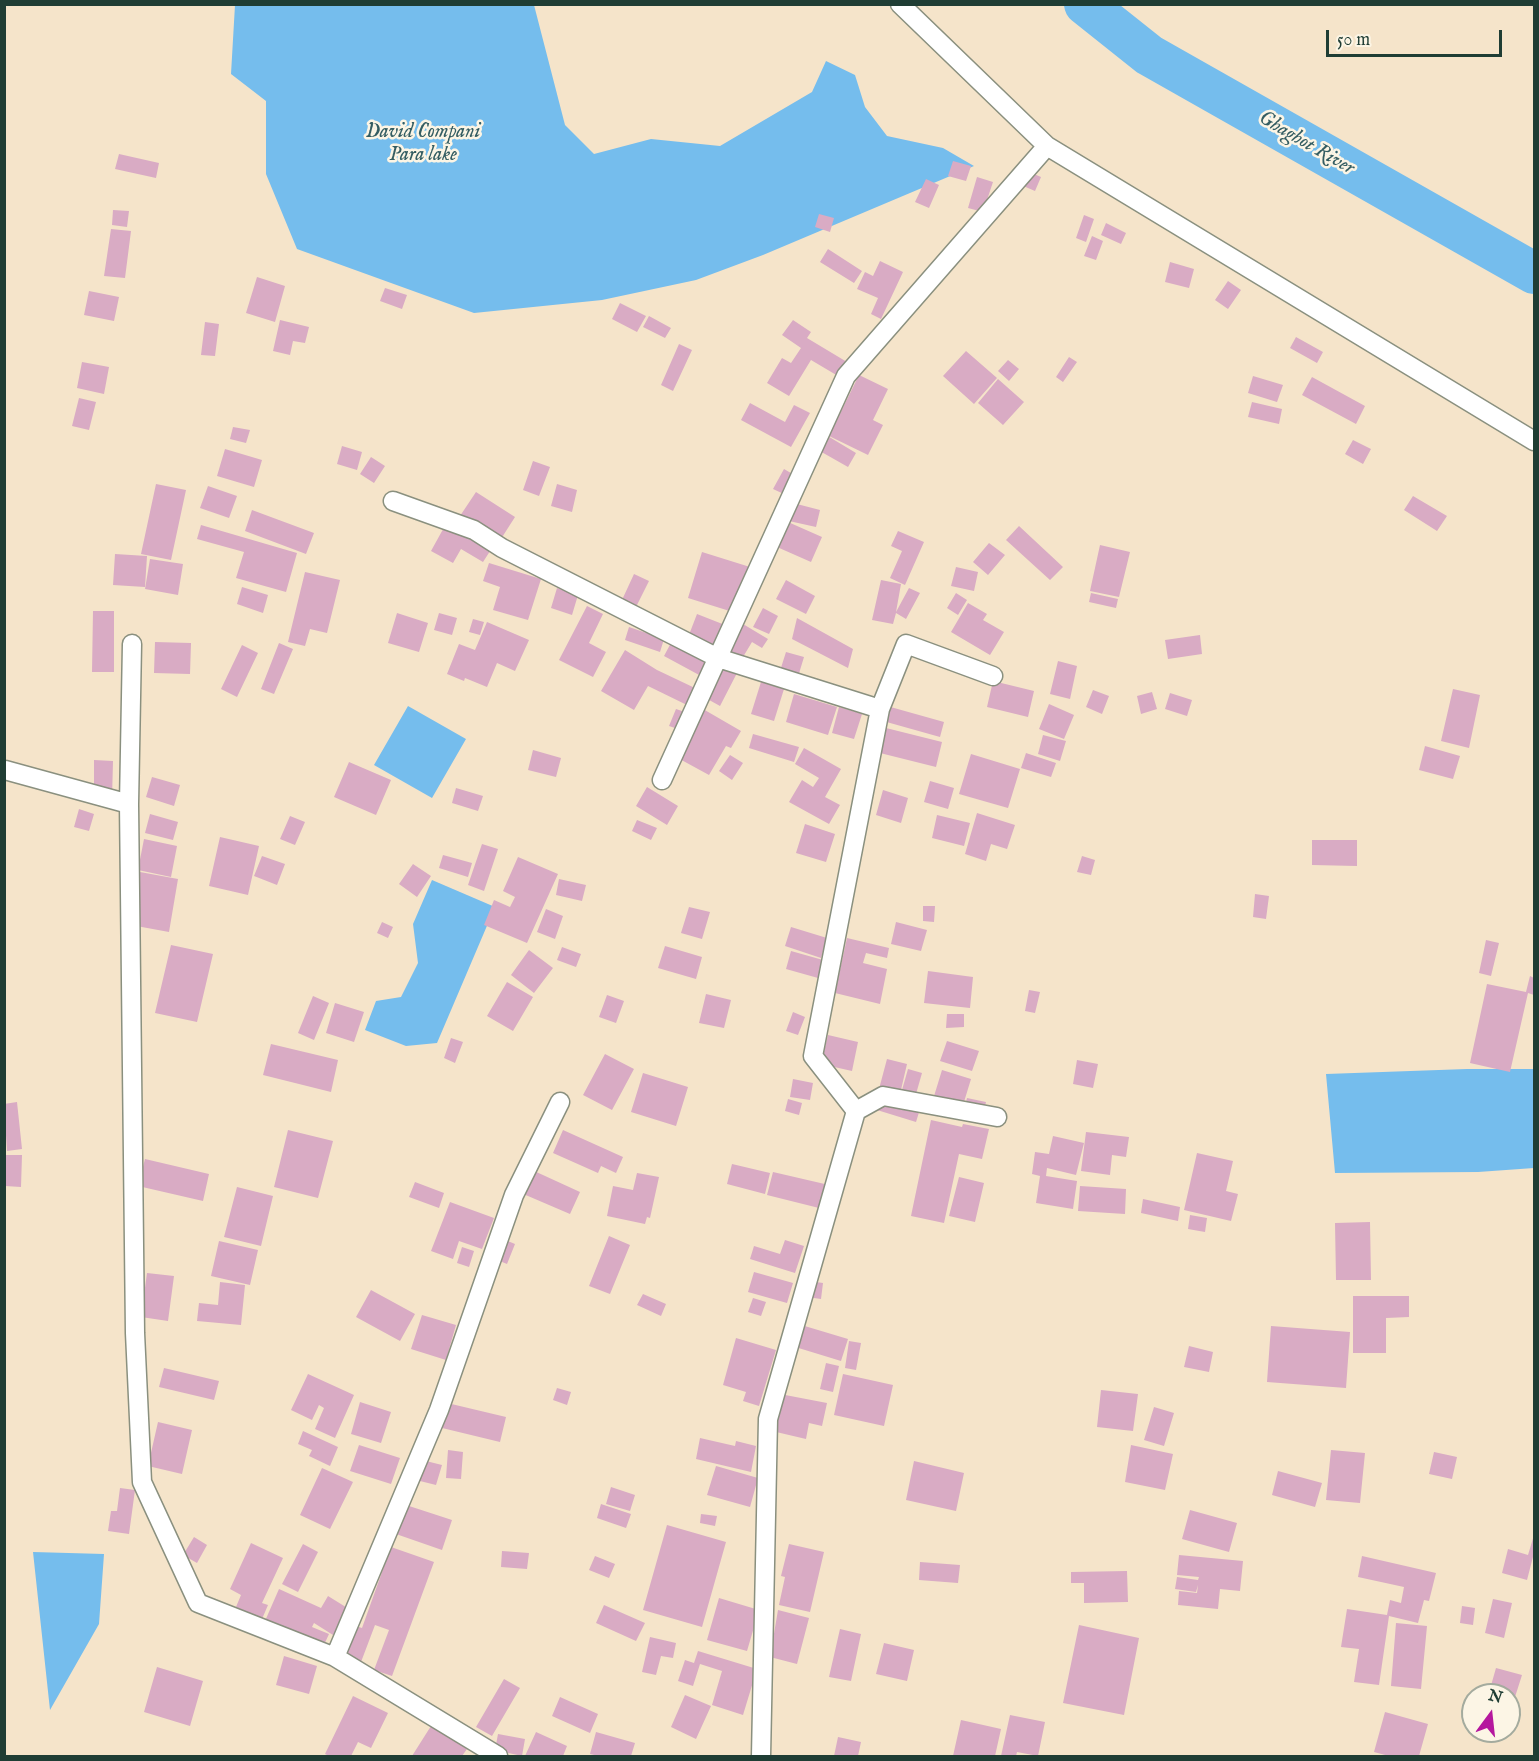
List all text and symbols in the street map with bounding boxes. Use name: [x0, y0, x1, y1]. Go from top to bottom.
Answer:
scale bar: [1329, 18, 1504, 56]
text: 50 m: [1337, 29, 1370, 52]
water label: Ghaghot River: [1254, 107, 1358, 181]
water label: David Compani Para lake: [366, 121, 480, 168]
north arrow: [1461, 1683, 1521, 1743]
text: N: [1486, 1686, 1504, 1709]

